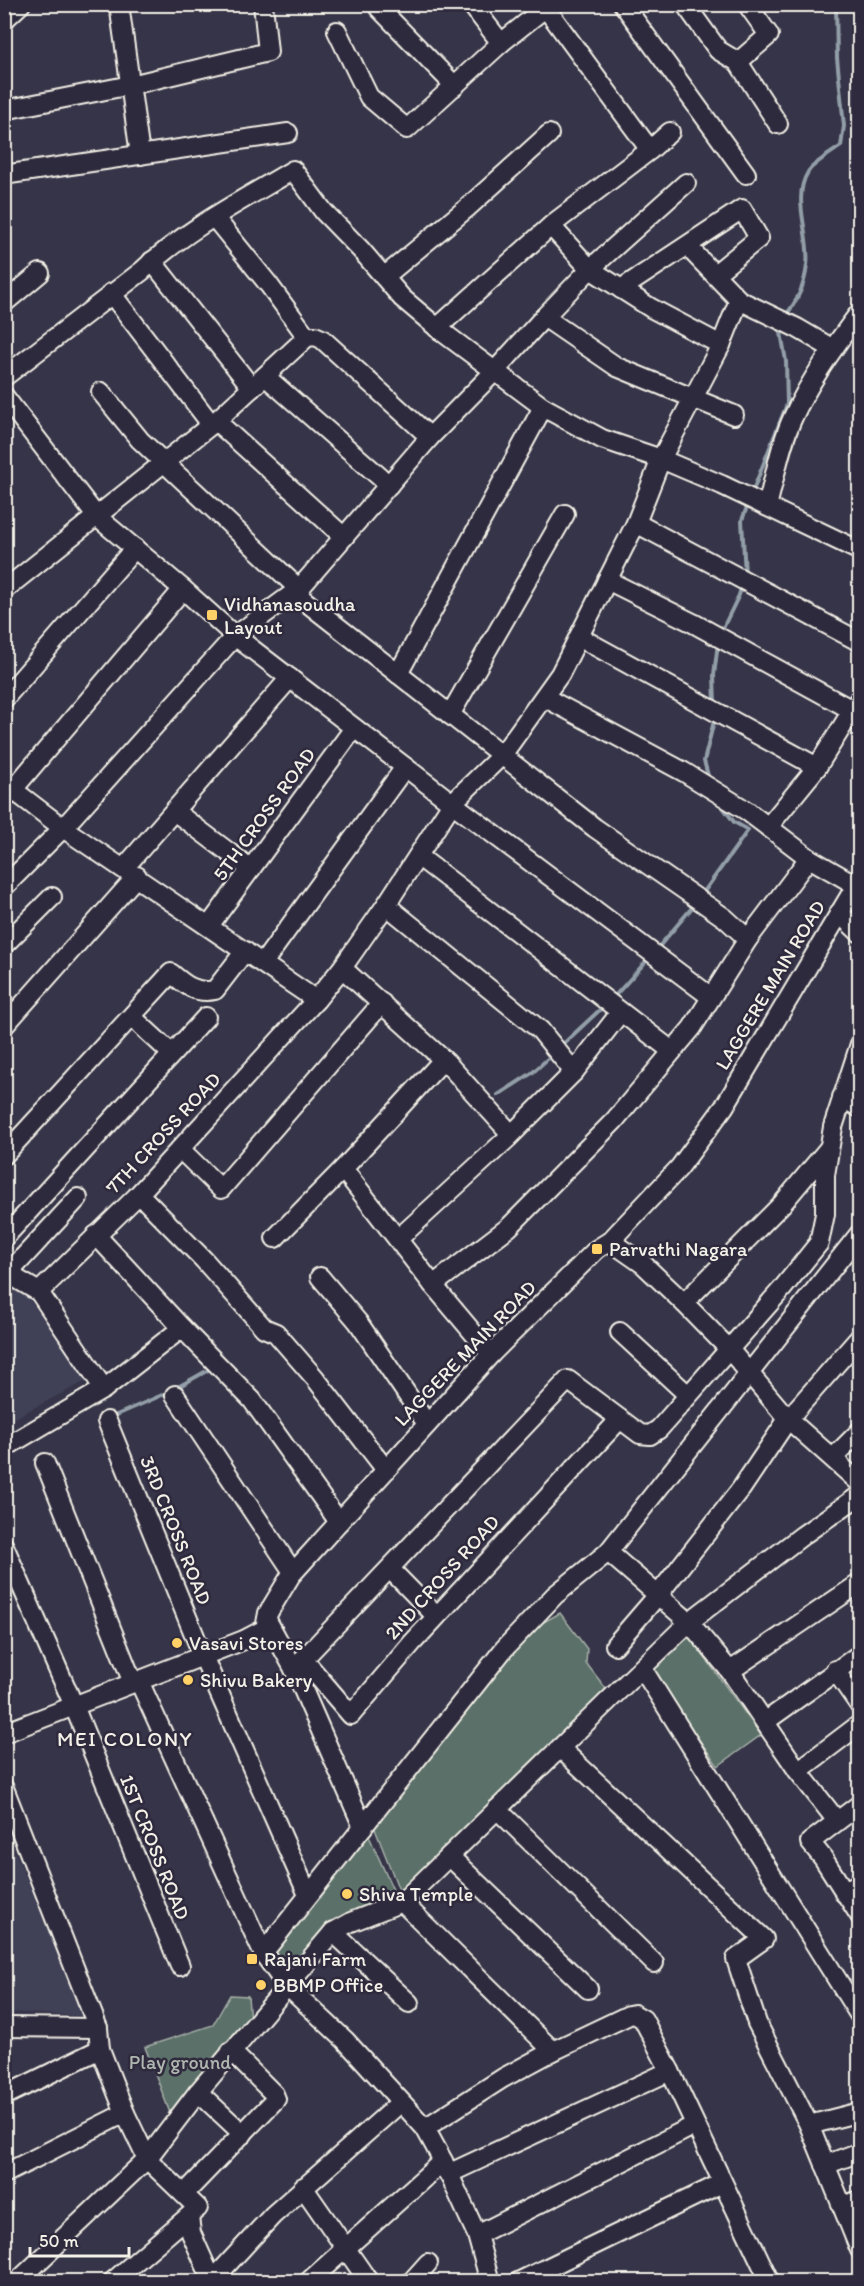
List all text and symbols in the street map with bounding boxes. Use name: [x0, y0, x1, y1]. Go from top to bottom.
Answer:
place label: Vidhanasoudha Layout: [224, 592, 356, 639]
marker: Vidhanasoudha Layout: [205, 608, 219, 622]
street label: 5TH CROSS ROAD: [208, 743, 320, 885]
street label: LAGGERE MAIN ROAD: [710, 896, 830, 1074]
street label: 7TH CROSS ROAD: [100, 1067, 226, 1199]
place label: Parvathi Nagara: [609, 1237, 748, 1261]
marker: Parvathi Nagara: [590, 1242, 604, 1256]
street label: LAGGERE MAIN ROAD: [389, 1275, 541, 1431]
street label: 3RD CROSS ROAD: [135, 1452, 217, 1608]
street label: 2ND CROSS ROAD: [380, 1510, 504, 1644]
place label: Vasavi Stores: [189, 1631, 303, 1655]
marker: Vasavi Stores: [170, 1636, 184, 1650]
place label: Shivu Bakery: [200, 1668, 313, 1692]
marker: Shivu Bakery: [181, 1673, 195, 1687]
district label: MEI COLONY: [57, 1726, 193, 1751]
street label: 1ST CROSS ROAD: [115, 1771, 195, 1923]
place label: Shiva Temple: [359, 1882, 473, 1906]
marker: Shiva Temple: [340, 1887, 354, 1901]
place label: Rajani Farm: [264, 1947, 366, 1971]
marker: Rajani Farm: [245, 1952, 259, 1966]
place label: BBMP Office: [273, 1973, 383, 1997]
marker: BBMP Office: [254, 1978, 268, 1992]
park label: Play ground: [129, 2050, 231, 2074]
scale bar: [30, 2220, 129, 2258]
text: 50 m: [39, 2230, 79, 2252]

